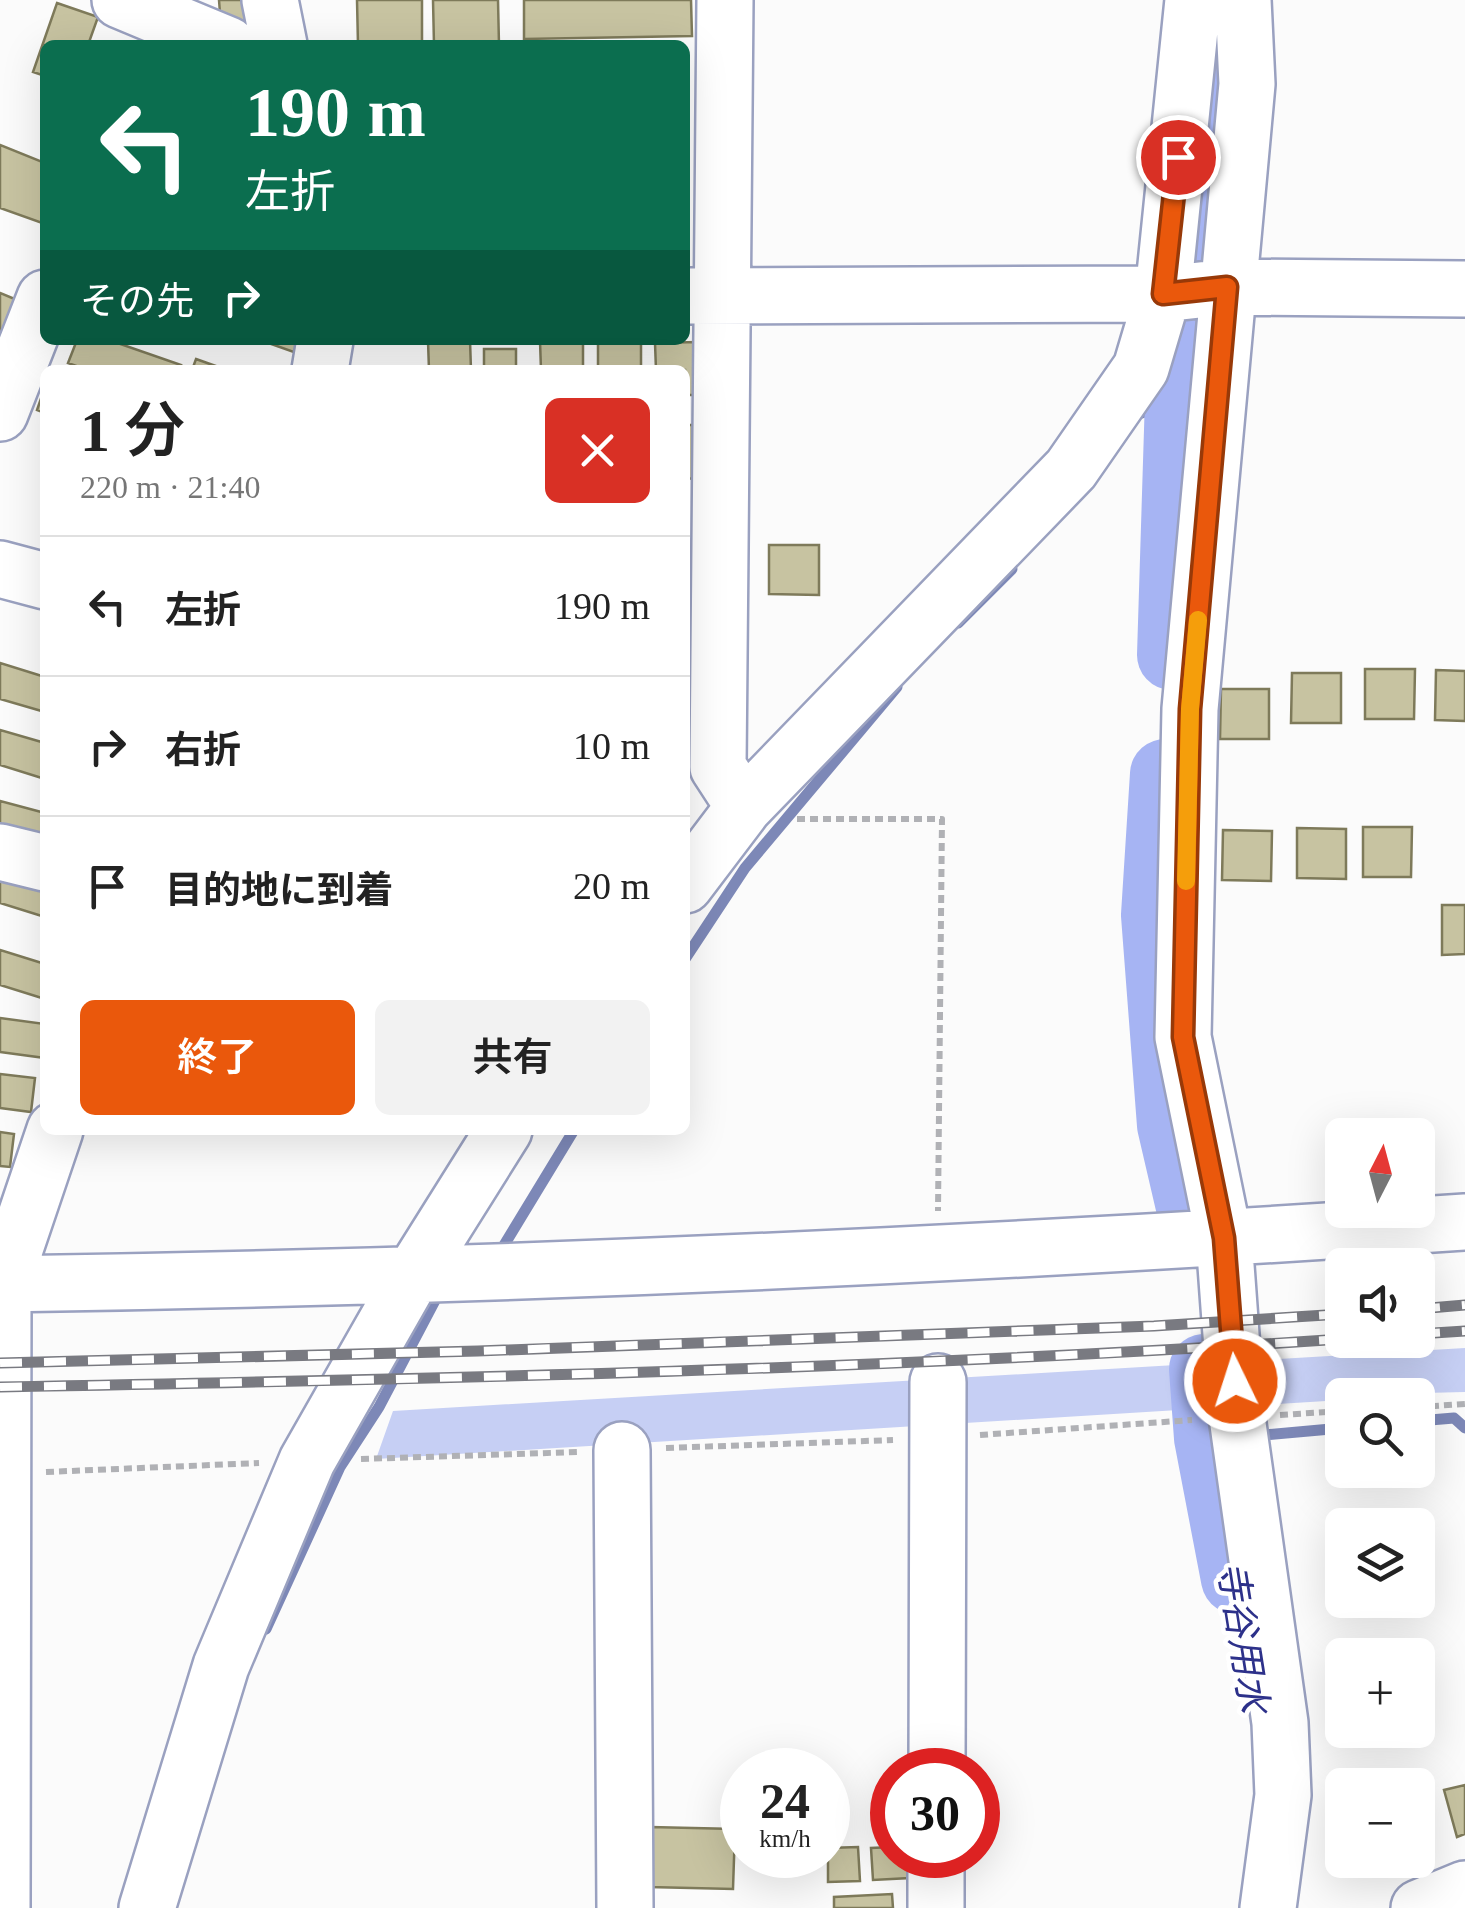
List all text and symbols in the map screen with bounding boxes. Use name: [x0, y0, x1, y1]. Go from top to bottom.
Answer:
text: 190 m: [245, 74, 426, 151]
icon: left: [80, 80, 210, 210]
pin: [1136, 115, 1221, 200]
icon: arrive: [1151, 130, 1206, 185]
text: 左折: [245, 167, 335, 217]
icon: right: [214, 270, 269, 325]
text: その先: [80, 280, 194, 322]
text: 1 分: [80, 398, 185, 464]
button: close: [545, 398, 650, 503]
text: 220 m · 21:40: [80, 469, 260, 505]
icon: left: [80, 579, 135, 634]
text: 190 m: [554, 585, 650, 627]
text: 左折: [165, 589, 241, 631]
icon: right: [80, 719, 135, 774]
text: 10 m: [573, 725, 650, 767]
text: 右折: [165, 729, 241, 771]
icon: arrive: [80, 859, 135, 914]
text: 20 m: [573, 865, 650, 907]
text: 目的地に到着: [165, 869, 393, 911]
button: 終了: [80, 1000, 355, 1115]
button: 共有: [375, 1000, 650, 1115]
north arrow: [1325, 1118, 1435, 1228]
map controls: [1325, 1118, 1435, 1878]
button: sound: [1325, 1248, 1435, 1358]
position arrow: [1183, 1329, 1287, 1433]
button: search: [1325, 1378, 1435, 1488]
button: layers: [1325, 1508, 1435, 1618]
water label: 寺谷用水: [1210, 1559, 1276, 1719]
button: +: [1325, 1638, 1435, 1748]
speed limit sign: 30: [870, 1748, 1000, 1878]
button: −: [1325, 1768, 1435, 1878]
text: 24: [760, 1773, 810, 1829]
text: km/h: [759, 1825, 811, 1852]

